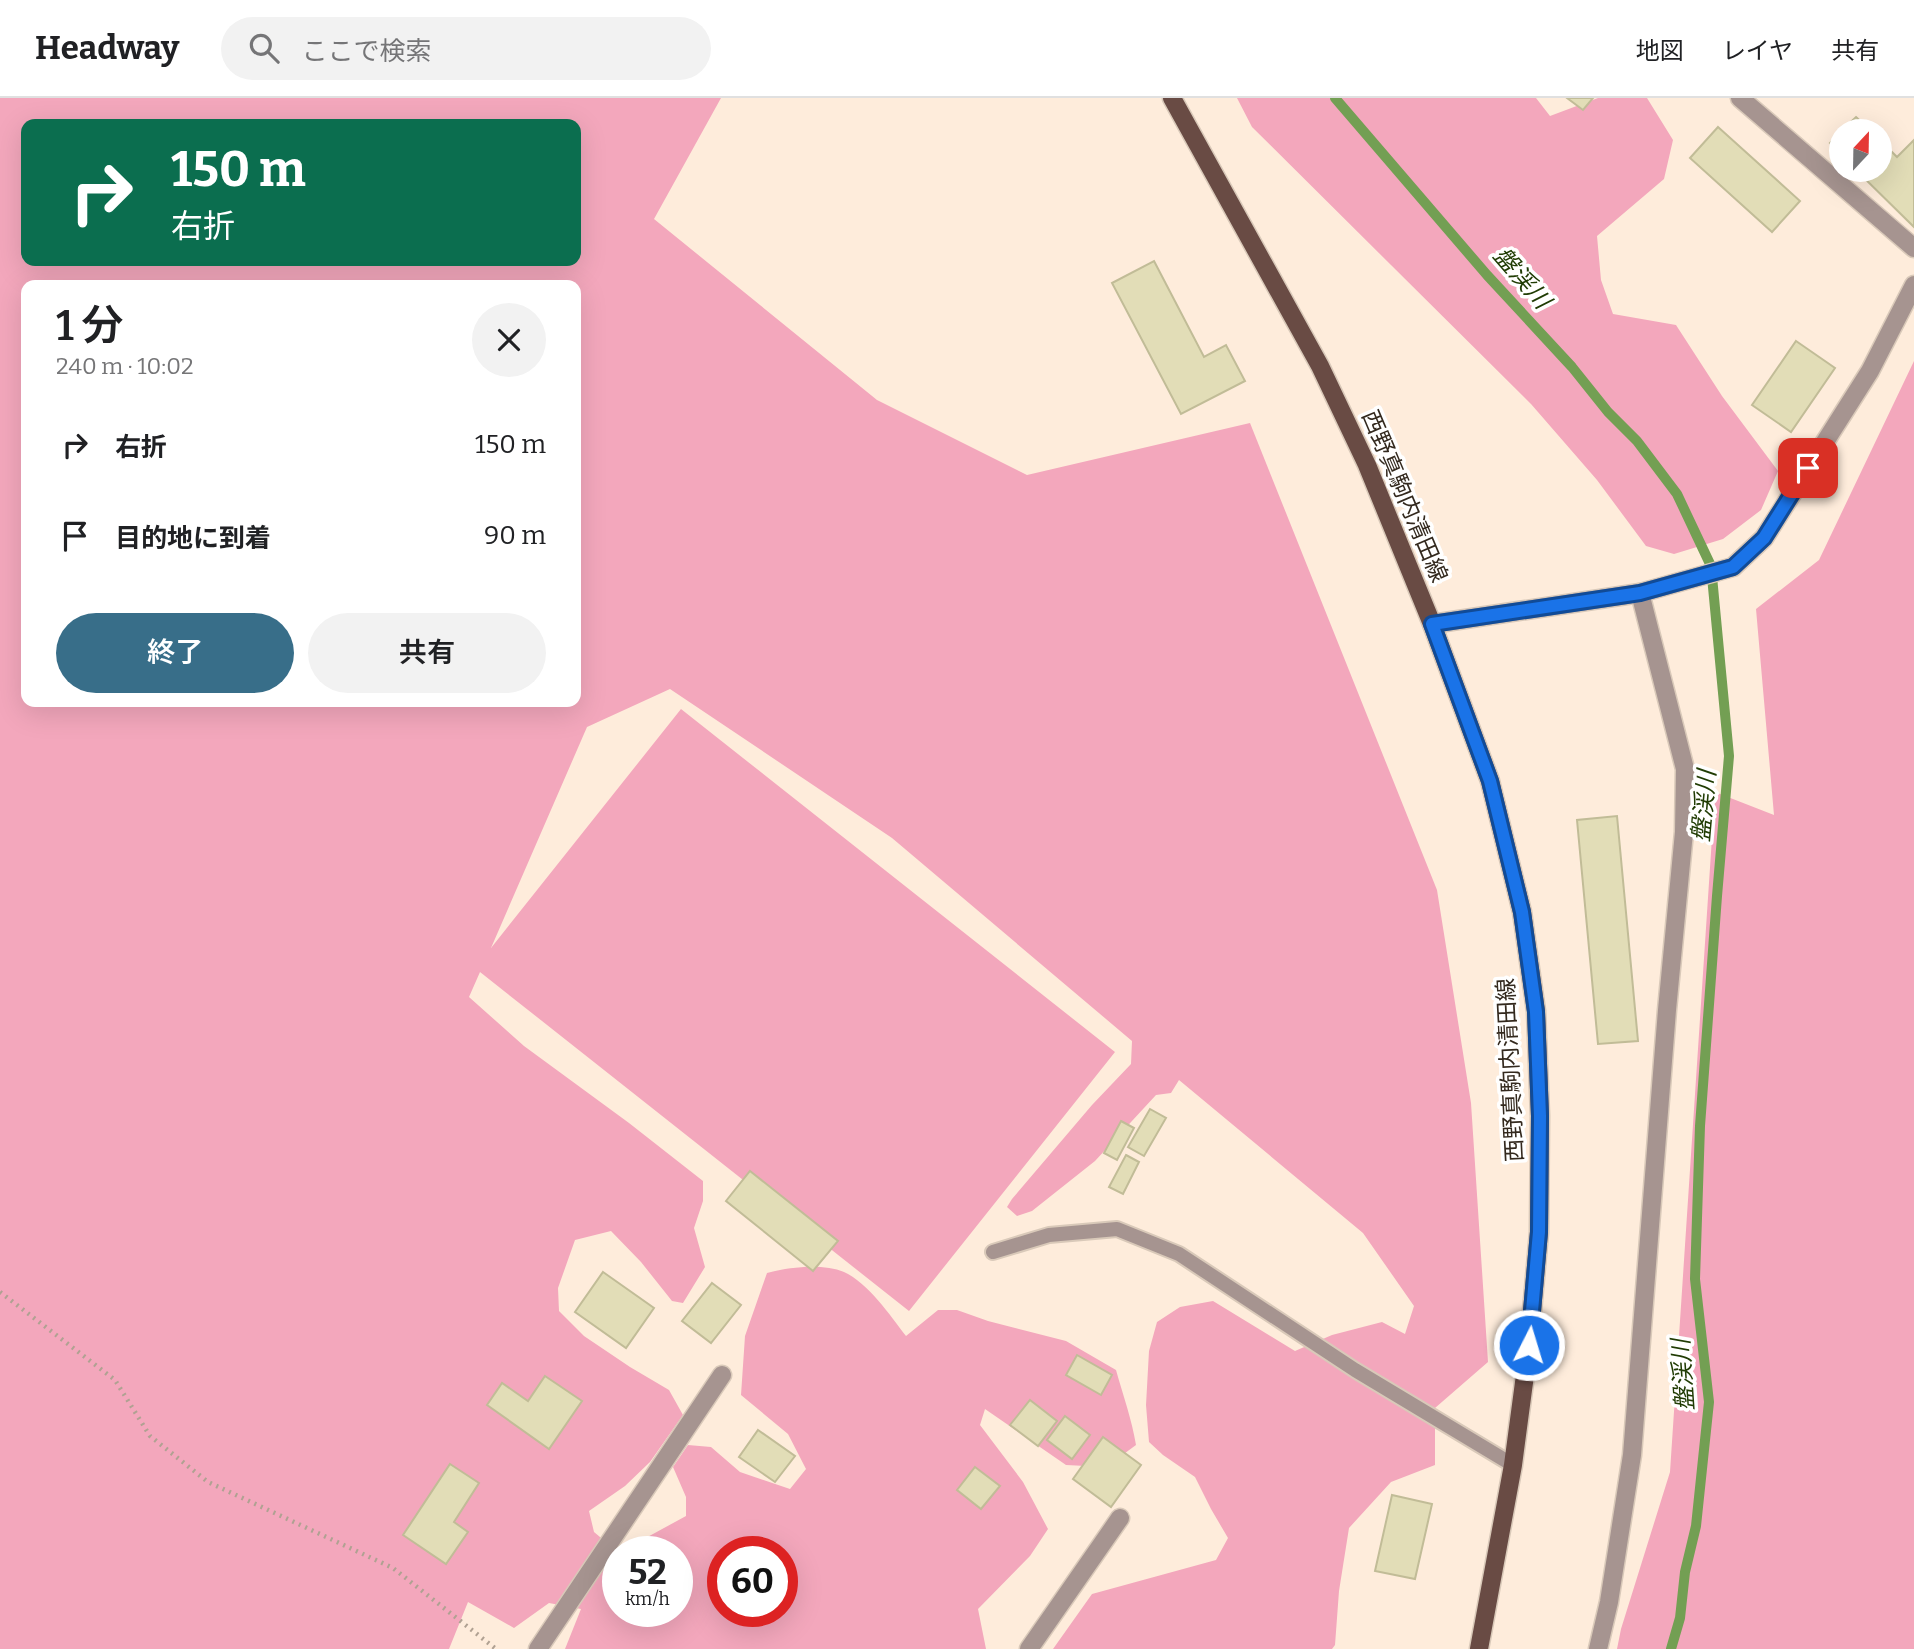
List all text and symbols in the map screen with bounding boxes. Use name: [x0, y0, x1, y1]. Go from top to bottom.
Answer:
search box: [221, 17, 711, 80]
text: Headway: [35, 28, 179, 68]
icon: search: [245, 29, 283, 67]
text: ここで検索: [301, 36, 431, 67]
text: 地図: [1636, 37, 1684, 65]
text: レイヤ: [1722, 37, 1793, 65]
text: 共有: [1831, 37, 1879, 65]
north arrow: [1829, 119, 1892, 182]
map controls: [1829, 119, 1892, 182]
text: 150 m: [171, 140, 306, 199]
icon: right: [56, 147, 147, 238]
text: 右折: [171, 207, 235, 245]
water label: 盤渓川: [1488, 242, 1558, 317]
text: 1 分: [56, 301, 124, 351]
button: close: [472, 303, 546, 377]
text: 240 m · 10:02: [56, 352, 193, 380]
street label: 西野真駒内清田線: [1356, 406, 1454, 586]
icon: right: [56, 426, 94, 464]
text: 150 m: [475, 429, 546, 460]
text: 右折: [115, 432, 167, 463]
pin: [1778, 438, 1838, 498]
icon: arrive: [1789, 449, 1827, 487]
icon: arrive: [56, 517, 94, 555]
text: 90 m: [484, 520, 546, 551]
text: 目的地に到着: [115, 523, 271, 554]
button: 終了: [56, 613, 294, 693]
button: 共有: [308, 613, 546, 693]
water label: 盤渓川: [1687, 766, 1721, 843]
street label: 西野真駒内清田線: [1491, 977, 1529, 1163]
position arrow: [1492, 1308, 1566, 1382]
water label: 盤渓川: [1666, 1335, 1699, 1412]
speed limit sign: 60: [707, 1536, 798, 1627]
text: 52: [628, 1551, 667, 1593]
text: km/h: [625, 1588, 670, 1610]

